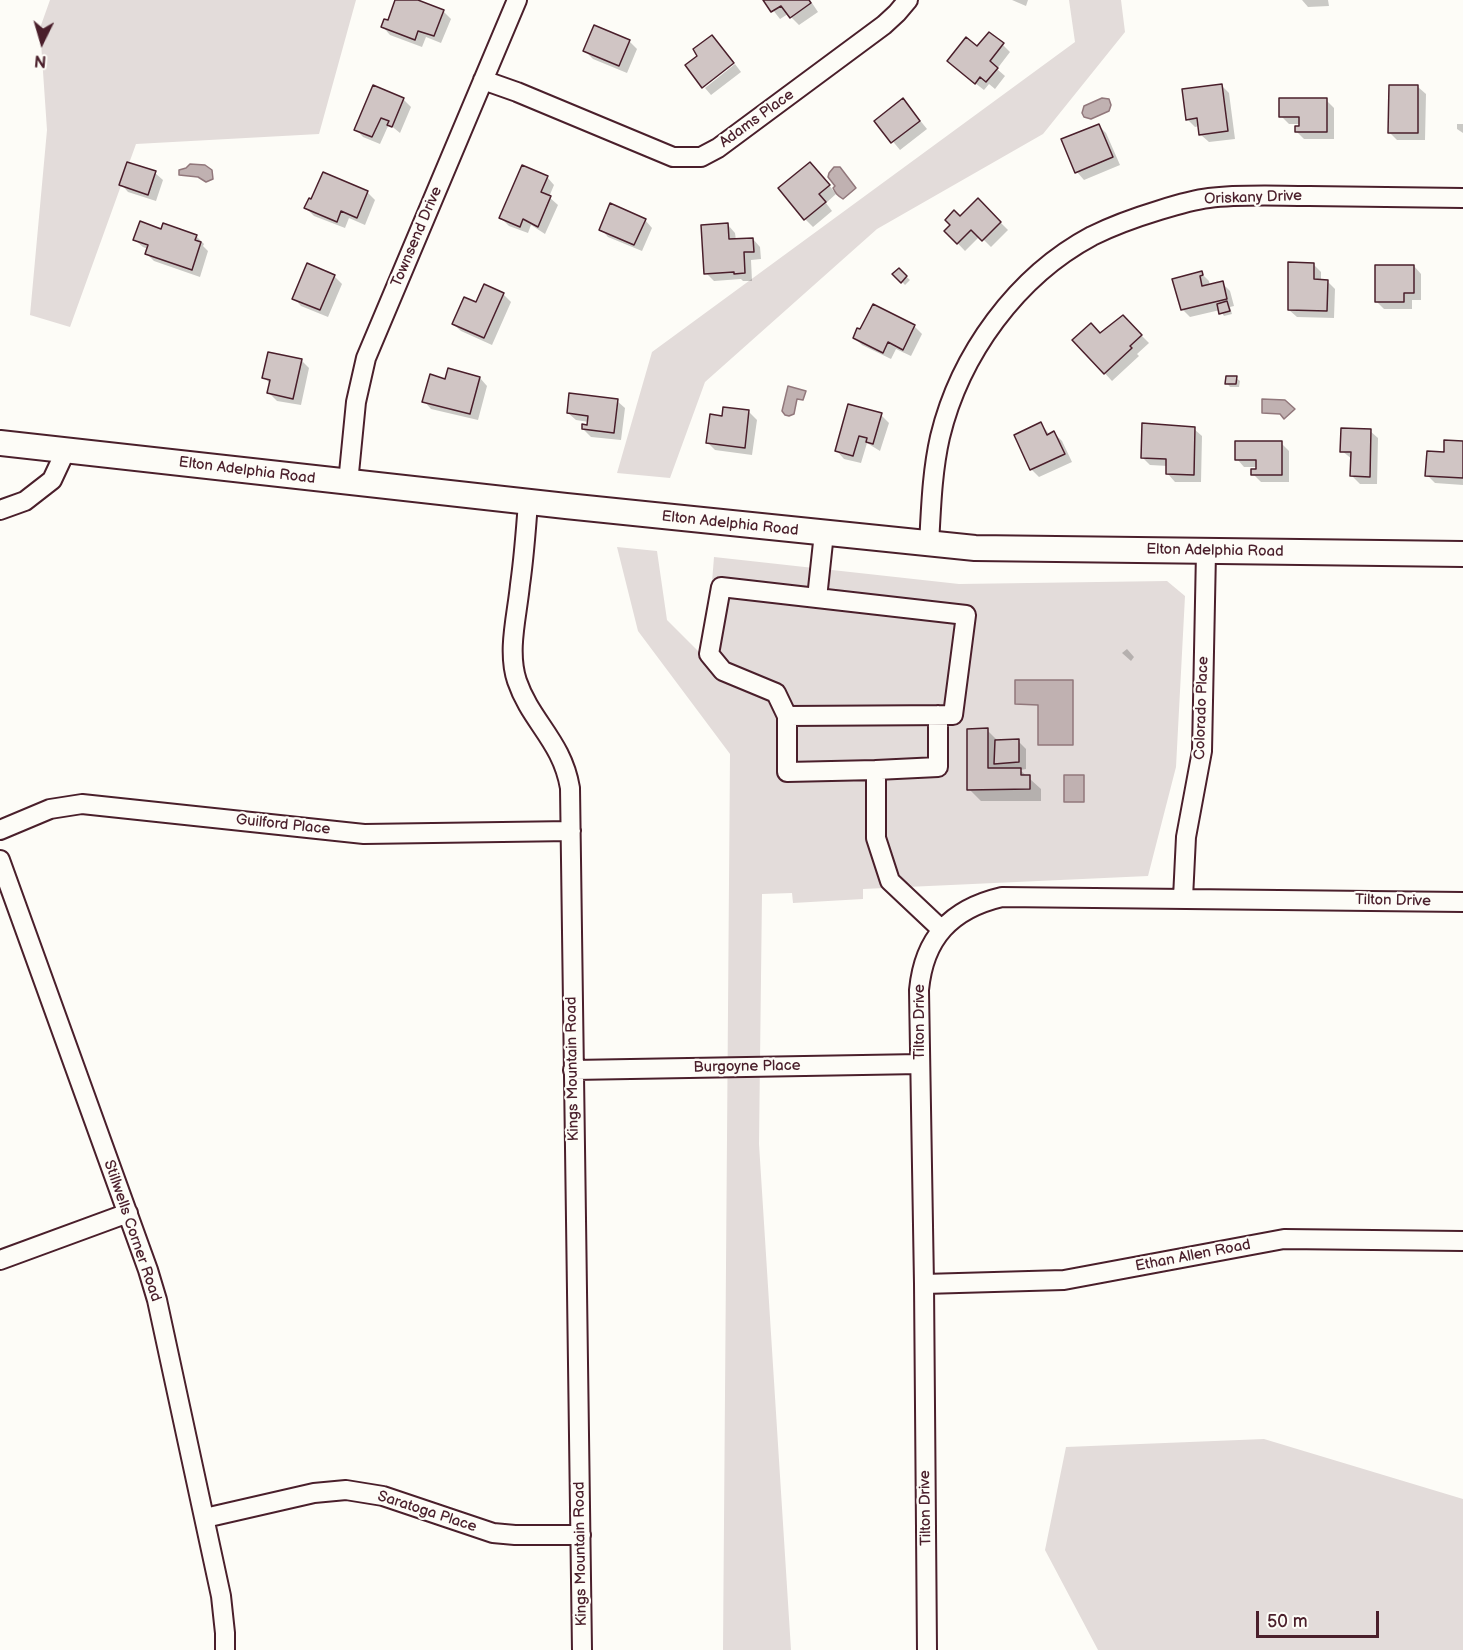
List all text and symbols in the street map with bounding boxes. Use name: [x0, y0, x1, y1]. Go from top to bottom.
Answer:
north arrow: [12, 12, 72, 72]
text: N: [34, 50, 47, 70]
street label: Adams Place: [716, 86, 798, 152]
street label: Townsend Drive: [388, 184, 446, 290]
street label: Oriskany Drive: [1204, 187, 1302, 209]
street label: Elton Adelphia Road: [178, 454, 316, 488]
street label: Elton Adelphia Road: [661, 508, 799, 540]
street label: Elton Adelphia Road: [1146, 541, 1284, 561]
street label: Colorado Place: [1191, 656, 1213, 760]
street label: Guilford Place: [235, 811, 331, 839]
street label: Tilton Drive: [1355, 891, 1431, 911]
street label: Tilton Drive: [911, 984, 929, 1060]
street label: Kings Mountain Road: [563, 996, 583, 1142]
street label: Burgoyne Place: [693, 1057, 801, 1077]
street label: Stillwells Corner Road: [99, 1158, 165, 1304]
street label: Ethan Allen Road: [1134, 1236, 1252, 1276]
street label: Tilton Drive: [916, 1470, 936, 1546]
street label: Kings Mountain Road: [571, 1481, 591, 1627]
street label: Saratoga Place: [375, 1488, 479, 1536]
scale bar: [1259, 1599, 1382, 1637]
text: 50 m: [1267, 1611, 1308, 1632]

